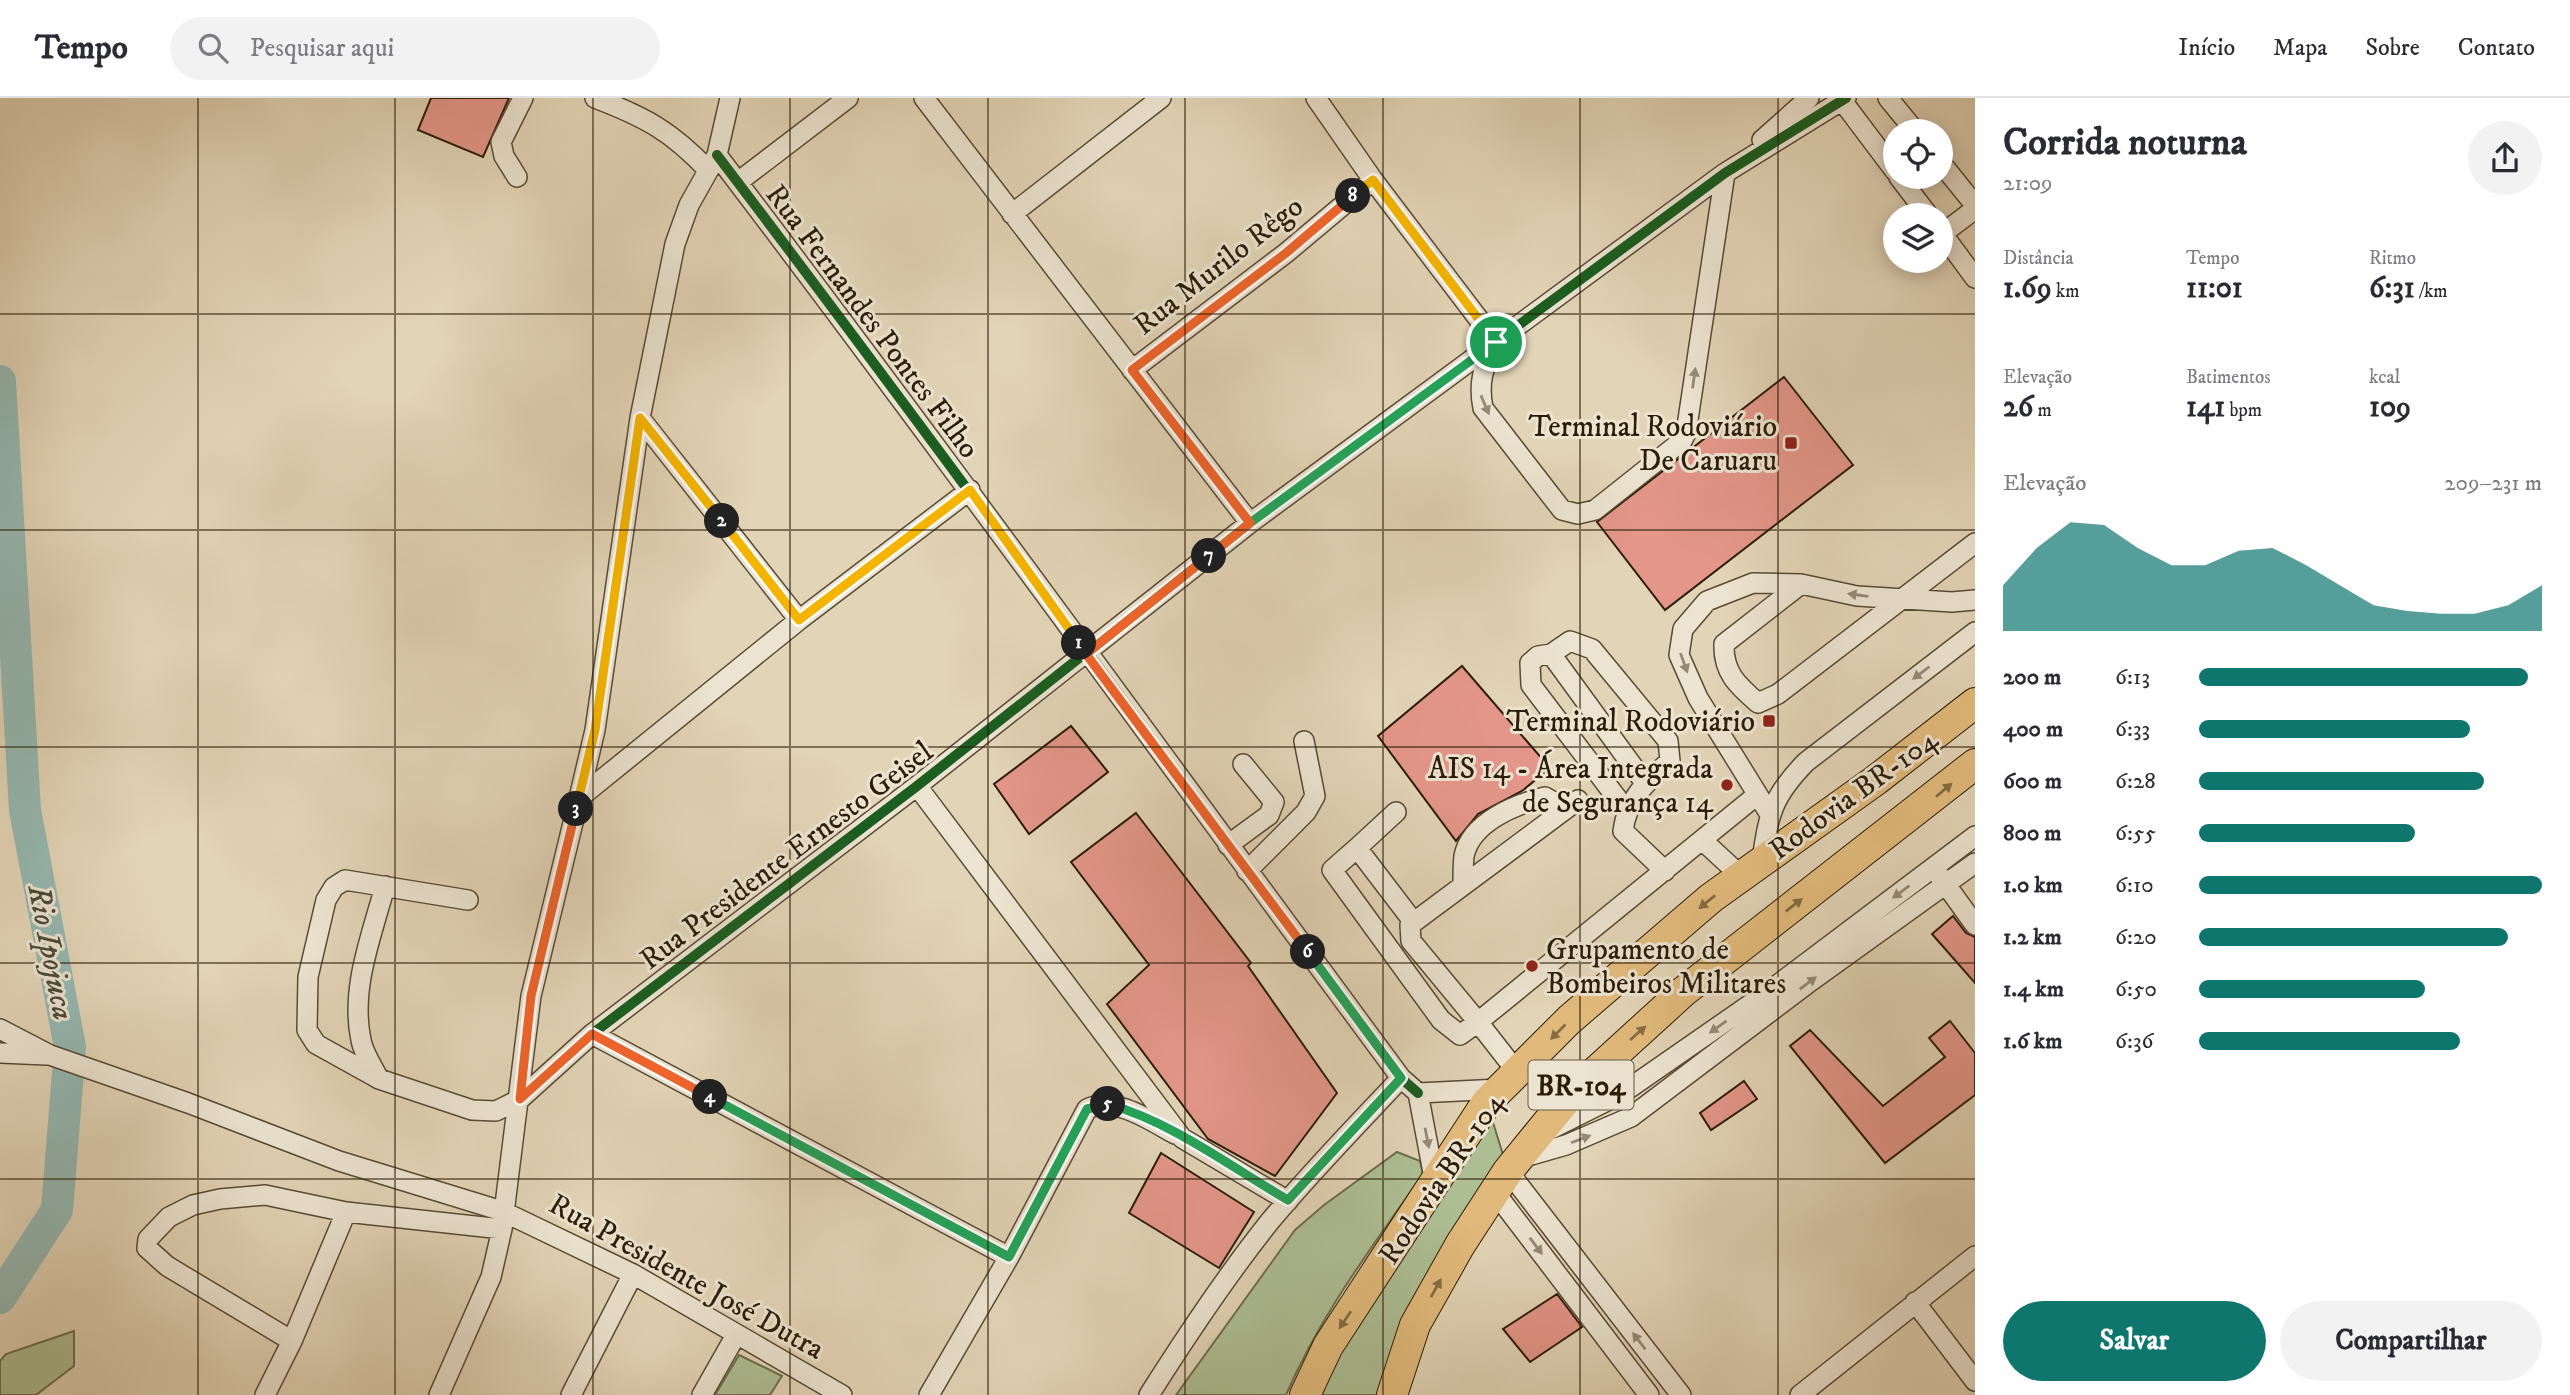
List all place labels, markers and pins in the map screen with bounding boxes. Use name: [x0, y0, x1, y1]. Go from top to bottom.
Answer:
pin: 8: [1336, 178, 1370, 214]
pin: [1466, 312, 1526, 372]
place label: Terminal Rodoviário De Caruaru: [1528, 409, 1777, 480]
marker: Terminal Rodoviário De Caruaru: [1783, 435, 1799, 451]
pin: 2: [704, 504, 740, 538]
pin: 7: [1192, 538, 1226, 574]
pin: 1: [1062, 626, 1096, 660]
place label: Terminal Rodoviário: [1506, 704, 1755, 741]
marker: Terminal Rodoviário: [1761, 713, 1777, 729]
place label: AIS 14 - Área Integrada de Segurança 14: [1428, 749, 1714, 822]
marker: AIS 14 - Área Integrada de Segurança 14: [1719, 777, 1735, 793]
pin: 3: [558, 792, 594, 826]
place label: Grupamento de Bombeiros Militares: [1546, 932, 1786, 1003]
pin: 6: [1290, 934, 1326, 970]
marker: Grupamento de Bombeiros Militares: [1524, 958, 1540, 974]
pin: 4: [692, 1080, 728, 1114]
pin: 5: [1090, 1086, 1126, 1122]

